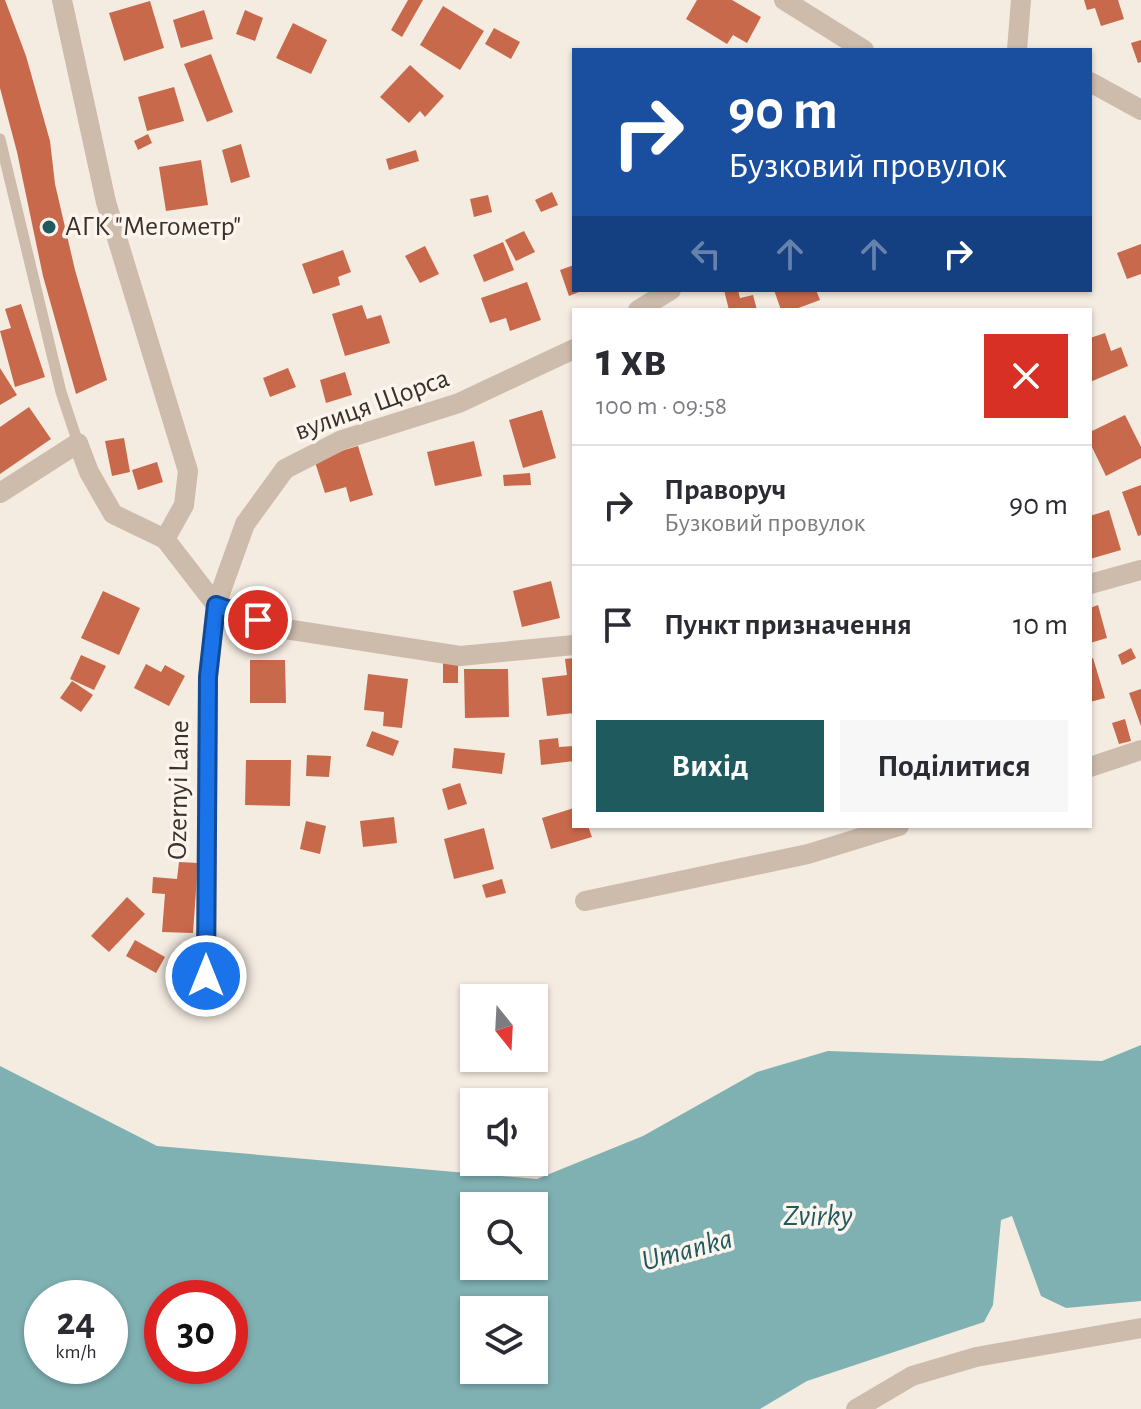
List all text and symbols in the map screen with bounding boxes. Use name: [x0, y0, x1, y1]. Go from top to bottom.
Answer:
icon: right: [596, 80, 700, 184]
text: 90 m: [728, 83, 838, 139]
text: Бузковий провулок: [728, 148, 1007, 184]
place label: АГК "Мегометр": [65, 213, 241, 241]
marker: АГК "Мегометр": [40, 218, 58, 236]
icon: left: [684, 232, 728, 276]
icon: ahead: [768, 232, 812, 276]
icon: ahead: [852, 232, 896, 276]
icon: right: [936, 232, 980, 276]
button: close: [984, 334, 1068, 418]
text: 1 хв: [596, 337, 666, 385]
street label: вулиця Щорса: [291, 364, 453, 446]
text: 100 m · 09:58: [596, 393, 727, 419]
text: Праворуч: [664, 475, 786, 505]
icon: right: [596, 483, 640, 527]
text: 90 m: [1009, 490, 1068, 520]
text: Бузковий провулок: [664, 510, 865, 536]
pin: [224, 586, 292, 654]
icon: arrive: [236, 598, 280, 642]
icon: arrive: [596, 603, 640, 647]
text: Пункт призначення: [664, 610, 912, 640]
text: 10 m: [1013, 610, 1068, 640]
street label: Ozernyi Lane: [164, 720, 194, 860]
button: Вихід: [596, 720, 824, 812]
button: Поділитися: [840, 720, 1068, 812]
position arrow: [164, 934, 248, 1018]
north arrow: [460, 984, 548, 1072]
map controls: [460, 984, 548, 1384]
button: sound: [460, 1088, 548, 1176]
button: search: [460, 1192, 548, 1280]
water label: Zvirky: [783, 1201, 853, 1231]
water label: Umanka: [638, 1224, 736, 1276]
speed limit sign: 30: [144, 1280, 248, 1384]
button: layers: [460, 1296, 548, 1384]
text: 24: [57, 1302, 95, 1342]
text: km/h: [55, 1342, 97, 1362]

